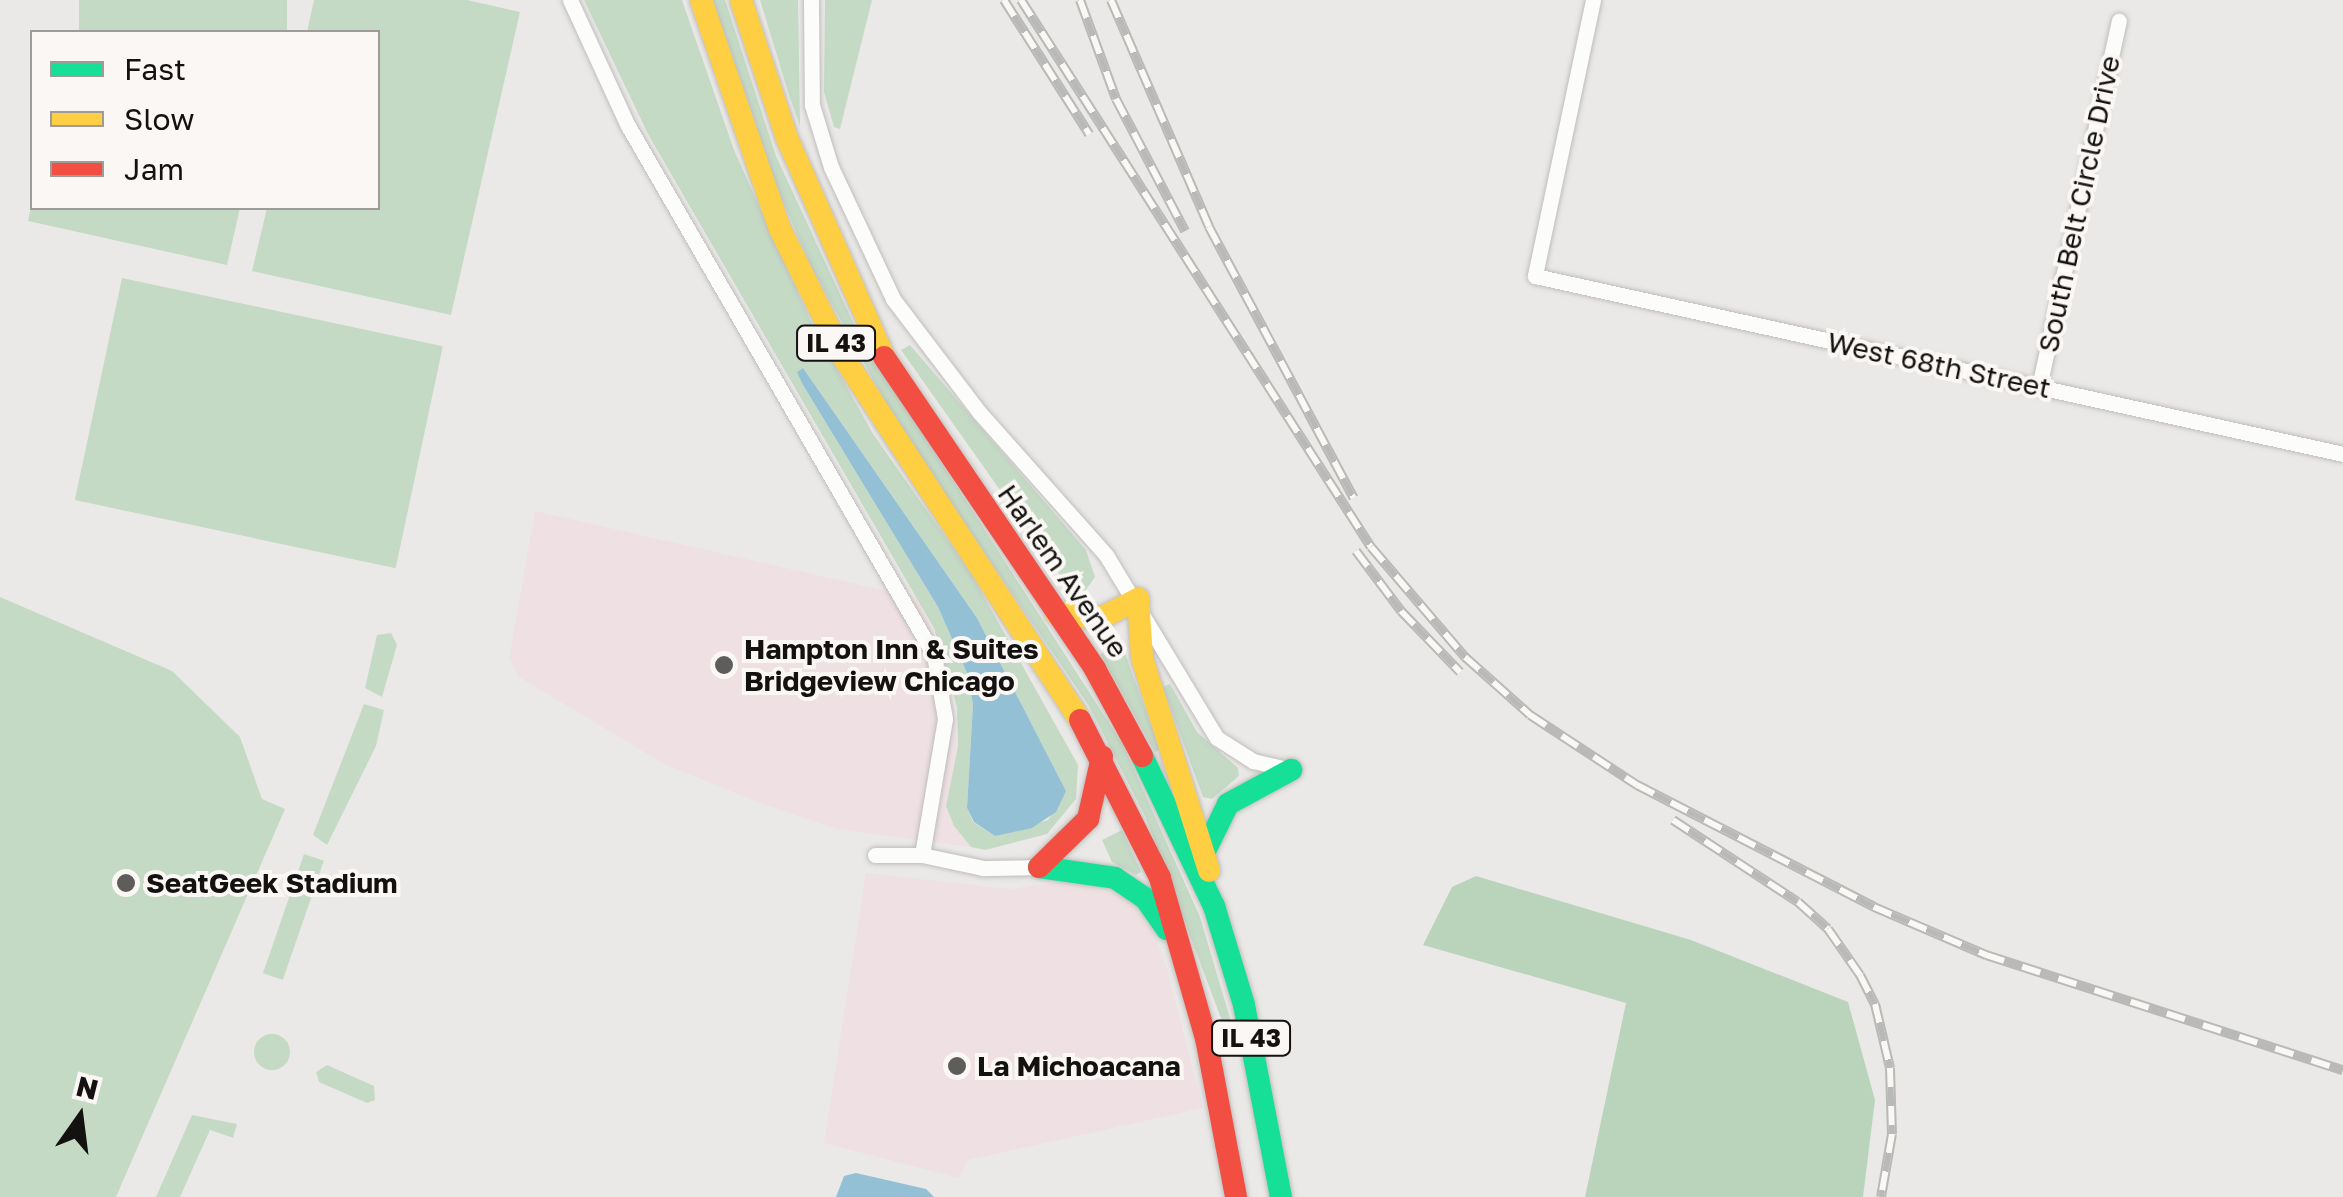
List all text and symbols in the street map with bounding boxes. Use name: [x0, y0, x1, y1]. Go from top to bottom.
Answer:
legend: [30, 30, 380, 210]
text: Fast: [124, 51, 186, 87]
street label: South Belt Circle Drive: [2031, 53, 2127, 355]
text: Slow: [124, 101, 195, 137]
text: Jam: [124, 151, 184, 187]
road number: IL 43: [796, 323, 876, 363]
street label: West 68th Street: [1824, 325, 2054, 405]
street label: Harlem Avenue: [991, 478, 1135, 664]
place label: Hampton Inn & Suites Bridgeview Chicago: [744, 632, 1039, 698]
marker: Hampton Inn & Suites Bridgeview Chicago: [713, 654, 735, 676]
place label: SeatGeek Stadium: [146, 866, 398, 900]
marker: SeatGeek Stadium: [115, 872, 137, 894]
road number: IL 43: [1211, 1018, 1291, 1058]
place label: La Michoacana: [977, 1049, 1181, 1083]
marker: La Michoacana: [946, 1055, 968, 1077]
north arrow: [30, 1067, 130, 1167]
text: N: [73, 1069, 102, 1106]

